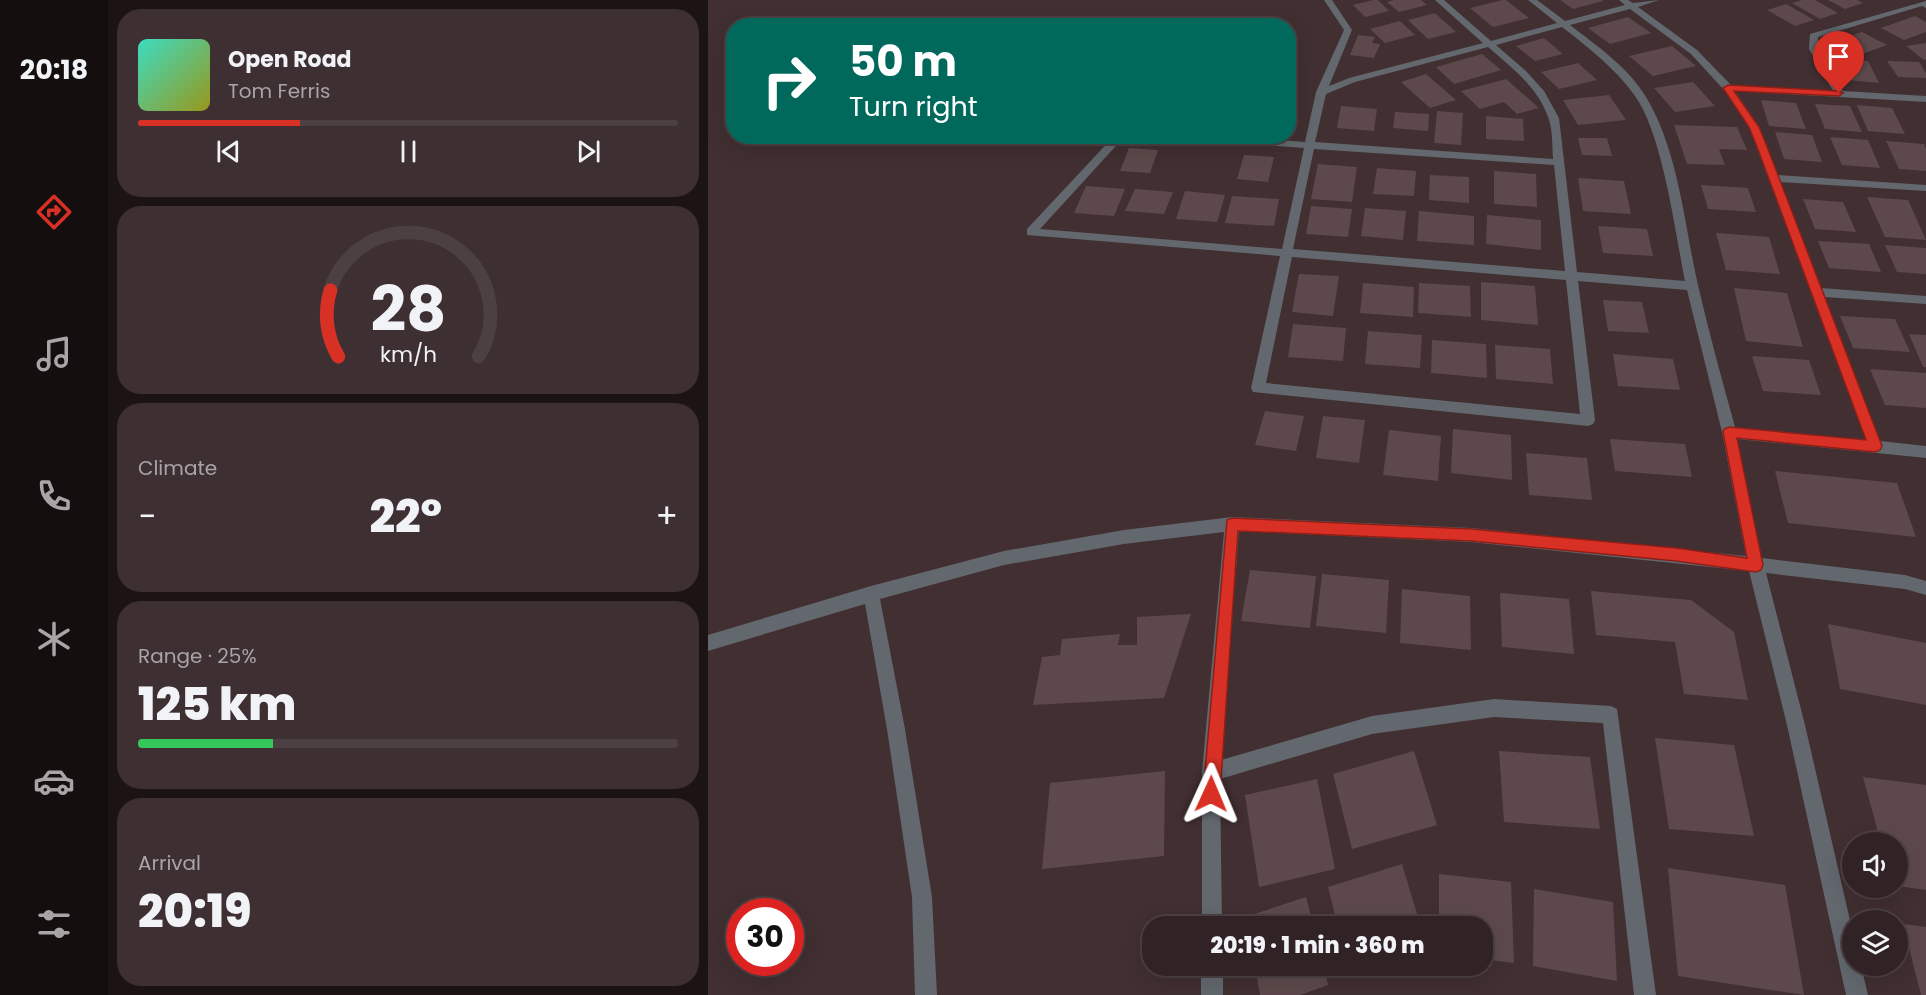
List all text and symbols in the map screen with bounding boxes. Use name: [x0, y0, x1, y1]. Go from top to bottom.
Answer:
pin: [1813, 31, 1864, 93]
text: 50 m: [849, 32, 957, 91]
icon: arrive: [1822, 40, 1855, 73]
icon: right: [750, 42, 828, 120]
text: Open Road: [228, 44, 352, 75]
text: 20:18: [20, 51, 88, 88]
text: Tom Ferris: [228, 77, 330, 105]
text: Turn right: [849, 88, 978, 125]
icon: previous: [212, 135, 245, 168]
icon: pause: [392, 135, 425, 168]
icon: next: [572, 135, 605, 168]
icon: directions: [33, 191, 75, 233]
text: 28: [370, 265, 446, 353]
icon: music: [33, 333, 75, 375]
text: km/h: [379, 340, 437, 371]
text: Climate: [138, 454, 217, 482]
icon: phone: [33, 475, 75, 517]
text: 22°: [369, 485, 442, 548]
text: −: [138, 493, 156, 540]
text: +: [655, 493, 678, 540]
icon: climate: [33, 618, 75, 660]
text: Range · 25%: [138, 642, 257, 670]
text: 125 km: [138, 673, 296, 736]
icon: car: [33, 760, 75, 802]
position arrow: [1179, 762, 1243, 826]
map controls: [1842, 832, 1908, 976]
button: sound: [1842, 832, 1908, 898]
text: Arrival: [138, 849, 201, 877]
text: 20:19: [138, 880, 251, 943]
speed limit sign: 30: [726, 898, 804, 976]
icon: filters: [33, 903, 75, 945]
button: layers: [1842, 910, 1908, 976]
text: 20:19 · 1 min · 360 m: [1210, 930, 1425, 961]

